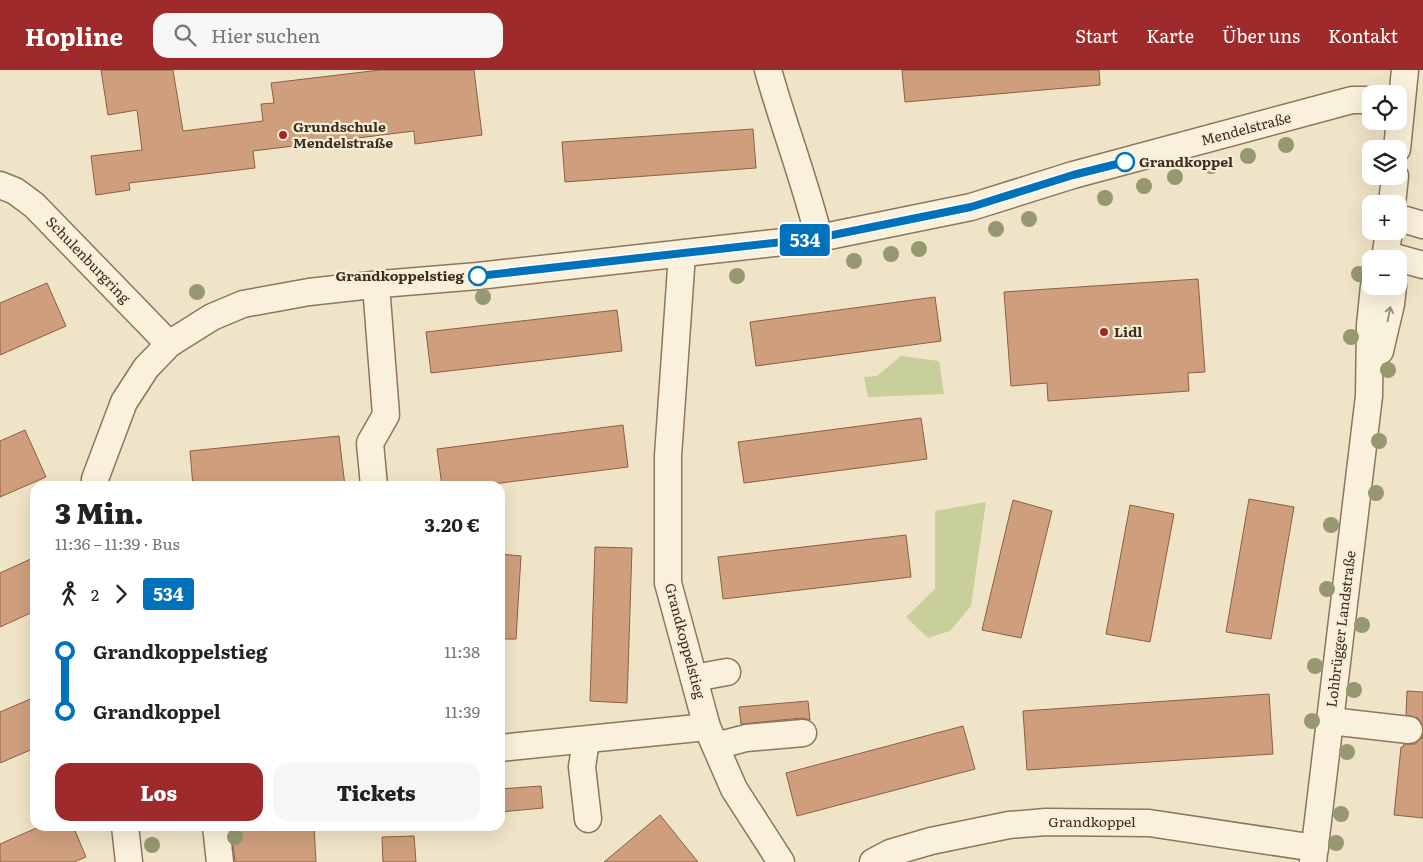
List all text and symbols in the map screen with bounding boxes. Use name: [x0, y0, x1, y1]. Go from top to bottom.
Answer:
search box: [153, 13, 503, 58]
text: Hopline: [25, 18, 123, 53]
icon: search: [171, 21, 199, 49]
text: Hier suchen: [211, 21, 320, 49]
text: Start: [1075, 22, 1118, 49]
text: Karte: [1146, 22, 1194, 49]
text: Über uns: [1222, 22, 1300, 49]
text: Kontakt: [1328, 22, 1398, 49]
map controls: [1362, 85, 1407, 295]
button: locate: [1362, 85, 1407, 130]
street label: Mendelstraße: [1198, 106, 1293, 150]
place label: Grundschule Mendelstraße: [293, 116, 393, 152]
marker: Grundschule Mendelstraße: [277, 129, 289, 141]
button: layers: [1362, 140, 1407, 185]
place label: Grandkoppel: [1139, 151, 1233, 171]
marker: Grandkoppel: [1115, 152, 1135, 172]
button: +: [1362, 195, 1407, 240]
street label: Schulenburgring: [42, 211, 136, 307]
line badge: 534: [776, 224, 834, 256]
text: 534: [790, 226, 820, 253]
button: −: [1362, 250, 1407, 295]
place label: Grandkoppelstieg: [335, 265, 465, 285]
marker: Grandkoppelstieg: [468, 266, 488, 286]
one-way arrow: [1385, 307, 1395, 323]
place label: Lidl: [1114, 321, 1142, 341]
marker: Lidl: [1098, 326, 1110, 338]
text: 3 Min.: [55, 491, 144, 533]
text: 3.20 €: [424, 510, 480, 538]
text: 11:36 – 11:39 · Bus: [55, 531, 180, 555]
street label: Lohbrügger Landstraße: [1320, 549, 1360, 709]
icon: walk: [55, 580, 83, 608]
icon: forward: [107, 580, 135, 608]
text: 534: [153, 580, 184, 607]
street label: Grandkoppelstieg: [661, 581, 711, 701]
text: 2: [91, 582, 99, 606]
text: Grandkoppelstieg: [93, 637, 267, 665]
text: 11:38: [444, 639, 480, 663]
text: Grandkoppel: [93, 697, 221, 725]
text: 11:39: [445, 699, 480, 723]
button: Los: [55, 763, 263, 821]
button: Tickets: [273, 763, 480, 821]
street label: Grandkoppel: [1048, 811, 1136, 831]

